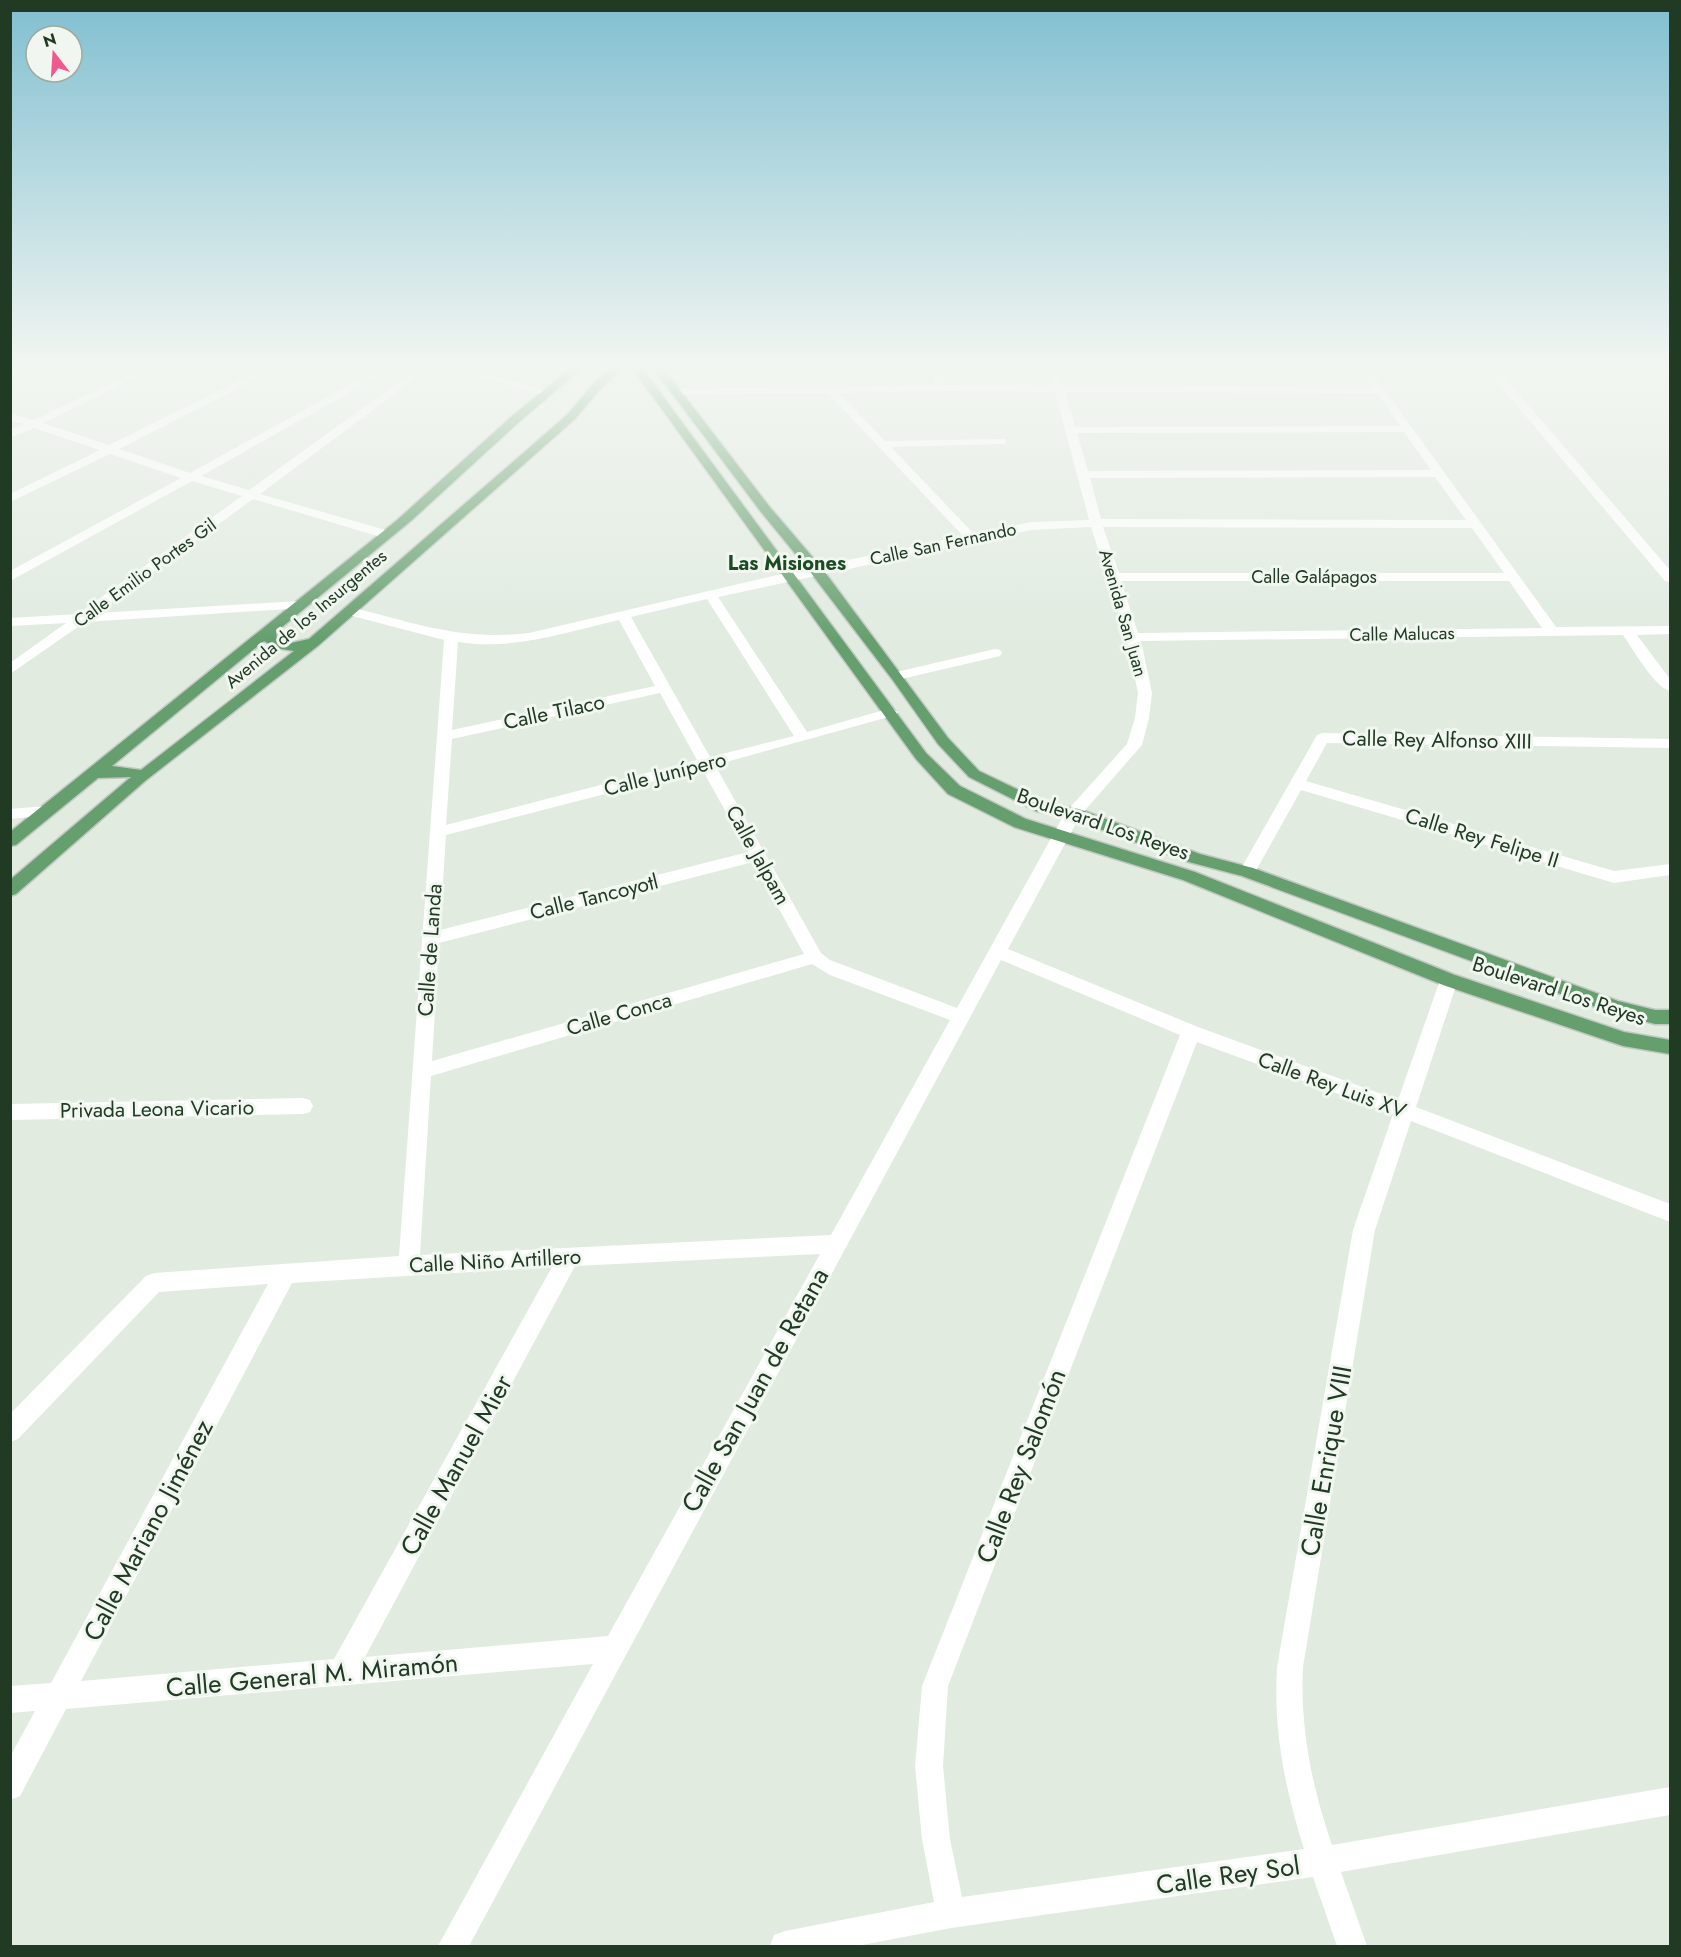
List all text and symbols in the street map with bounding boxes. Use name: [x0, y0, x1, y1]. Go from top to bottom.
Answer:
north arrow: [24, 24, 84, 84]
text: N: [40, 27, 59, 53]
street label: Calle Emilio Portes Gil: [68, 512, 222, 634]
street label: Calle San Fernando: [867, 516, 1019, 572]
street label: Avenida de los Insurgentes: [219, 543, 393, 695]
street label: Avenida San Juan: [1092, 546, 1154, 680]
district label: Las Misiones: [728, 549, 846, 578]
street label: Calle Galápagos: [1251, 564, 1377, 590]
street label: Calle Malucas: [1349, 620, 1455, 648]
street label: Calle Tilaco: [501, 687, 607, 737]
street label: Calle Rey Alfonso XIII: [1342, 723, 1532, 757]
street label: Calle Junípero: [601, 744, 729, 804]
street label: Boulevard Los Reyes: [1013, 780, 1193, 868]
street label: Calle Jalpam: [718, 800, 798, 910]
street label: Calle Rey Felipe II: [1401, 800, 1563, 876]
street label: Calle Tancoyotl: [527, 867, 661, 927]
street label: Calle de Landa: [410, 883, 450, 1017]
street label: Boulevard Los Reyes: [1469, 949, 1649, 1033]
street label: Calle Conca: [563, 985, 675, 1043]
street label: Calle Rey Luis XV: [1254, 1044, 1410, 1126]
street label: Privada Leona Vicario: [60, 1092, 254, 1126]
street label: Calle Niño Artillero: [408, 1242, 582, 1280]
street label: Calle San Juan de Retana: [672, 1261, 838, 1519]
street label: Calle Rey Salomón: [966, 1363, 1076, 1569]
street label: Calle Enrique VIII: [1291, 1363, 1361, 1559]
street label: Calle Manuel Mier: [391, 1368, 522, 1562]
street label: Calle Mariano Jiménez: [73, 1412, 223, 1648]
street label: Calle General M. Miramón: [164, 1643, 460, 1707]
street label: Calle Rey Sol: [1154, 1846, 1302, 1904]

